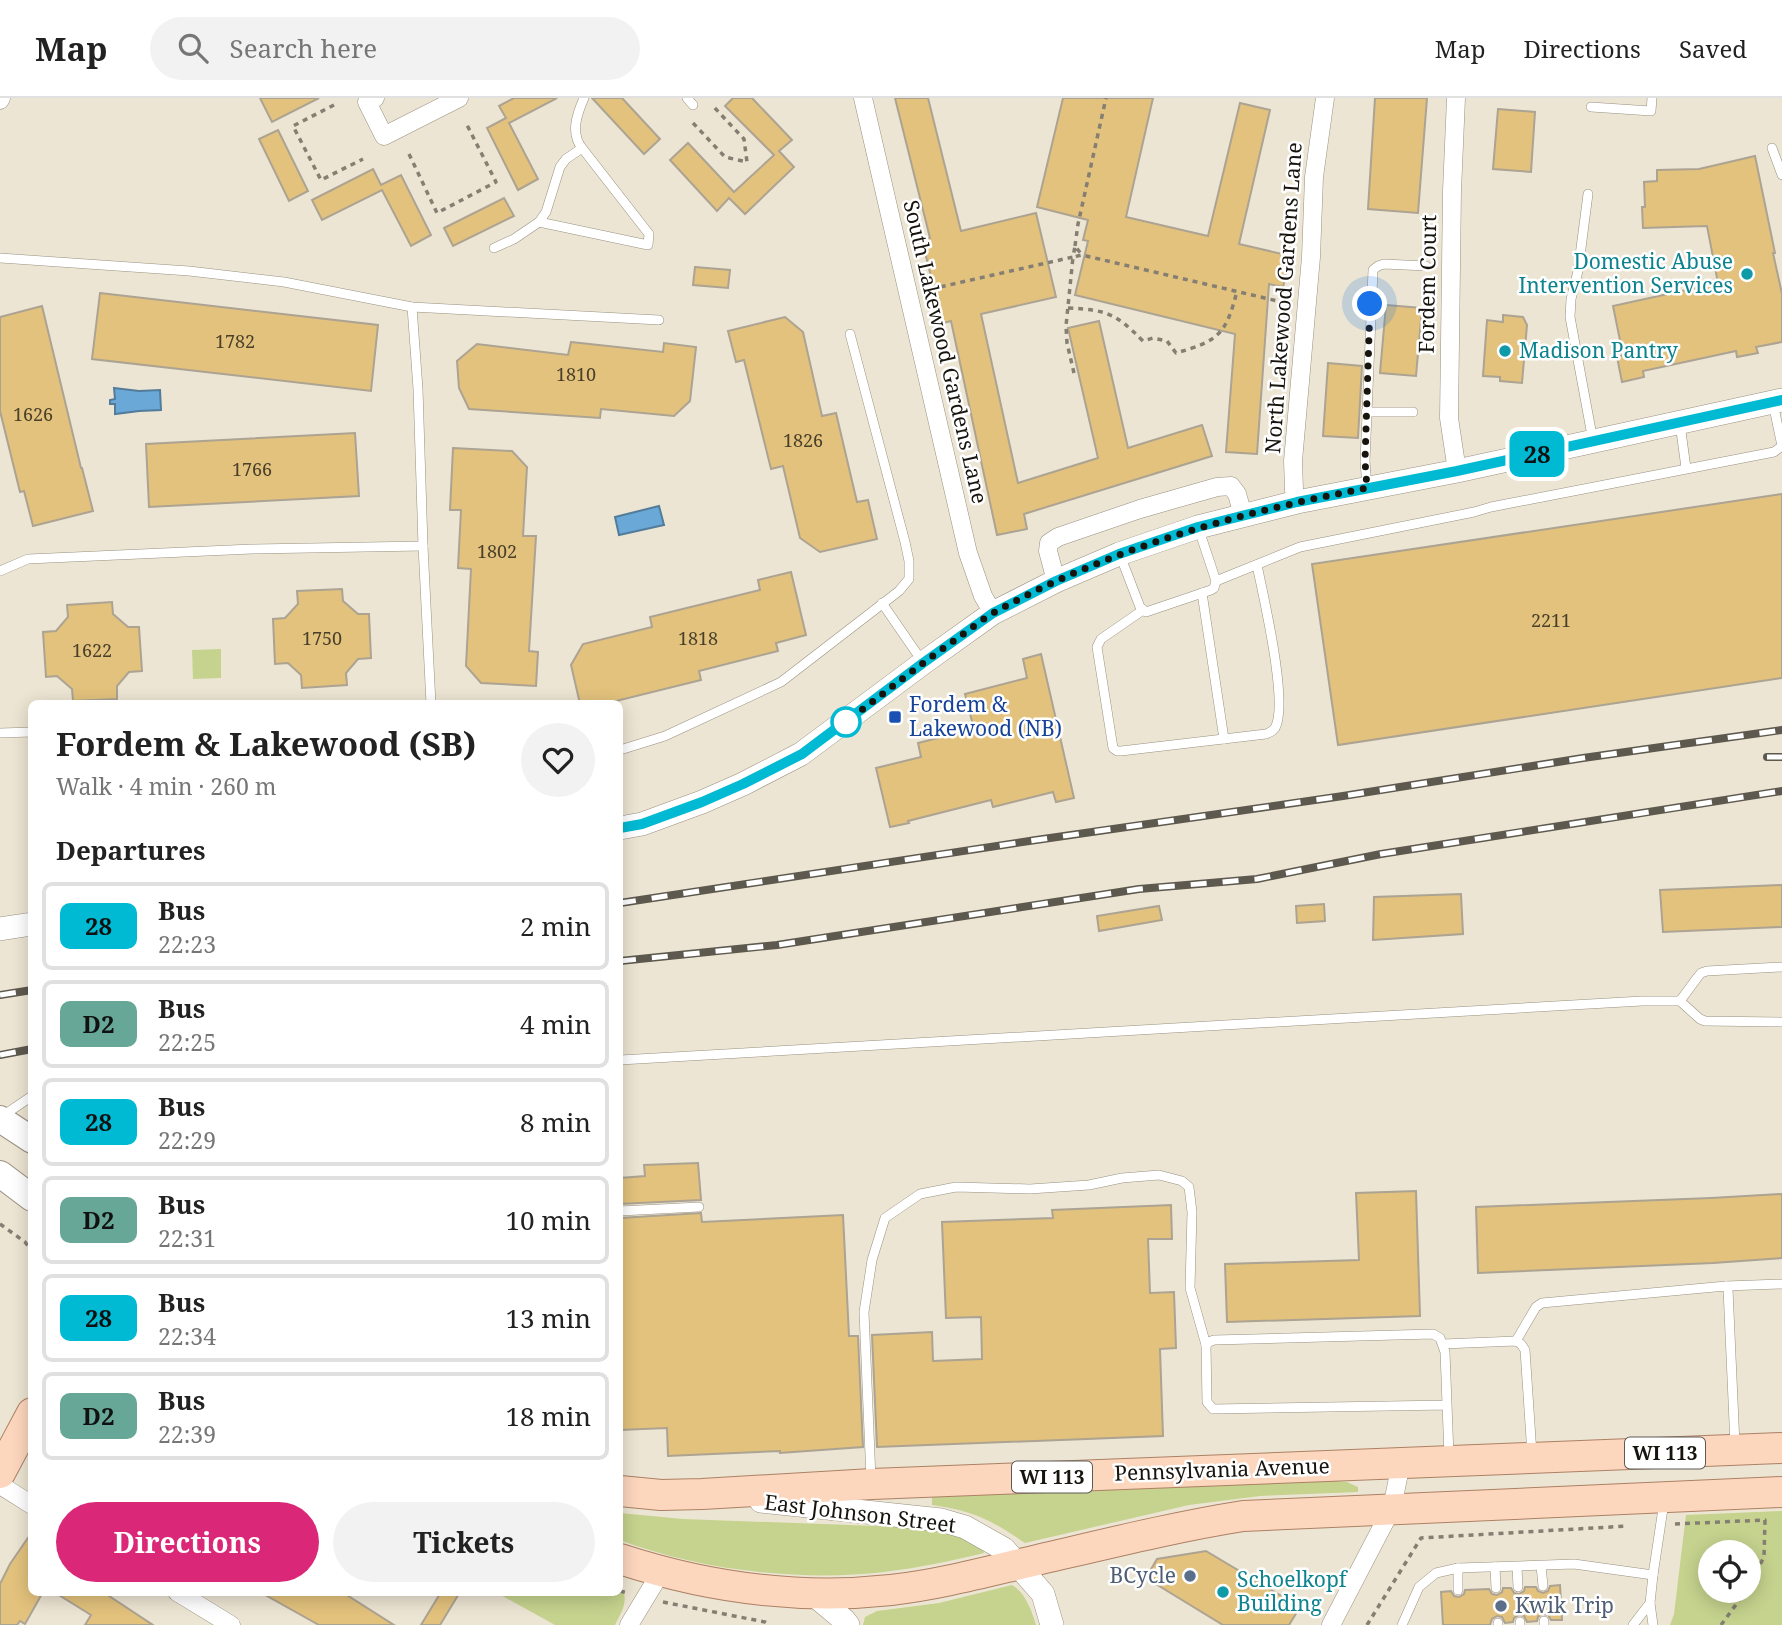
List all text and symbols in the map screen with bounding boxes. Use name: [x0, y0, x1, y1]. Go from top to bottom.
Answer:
search box: [150, 17, 640, 80]
text: Map: [35, 26, 108, 71]
icon: search: [174, 29, 212, 67]
text: Search here: [230, 30, 377, 66]
text: Map: [1435, 32, 1486, 65]
text: Directions: [1524, 32, 1641, 65]
text: Saved: [1679, 32, 1747, 65]
street label: North Lakewood Gardens Lane: [1258, 141, 1308, 454]
street label: South Lakewood Gardens Lane: [897, 197, 995, 506]
street label: Fordem Court: [1412, 214, 1442, 354]
place label: Domestic Abuse Intervention Services: [1519, 247, 1733, 299]
marker: Domestic Abuse Intervention Services: [1739, 266, 1755, 282]
your location: [1352, 286, 1387, 321]
house number: 1782: [215, 329, 255, 353]
place label: Madison Pantry: [1519, 336, 1678, 364]
marker: Madison Pantry: [1497, 343, 1513, 359]
house number: 1810: [556, 362, 596, 386]
house number: 1626: [13, 402, 53, 426]
house number: 1826: [783, 428, 823, 452]
line badge: 28: [1506, 431, 1568, 477]
text: 28: [1523, 437, 1551, 470]
house number: 1766: [232, 457, 272, 481]
house number: 1802: [477, 539, 517, 563]
house number: 2211: [1531, 608, 1571, 632]
house number: 1750: [302, 626, 342, 650]
house number: 1818: [678, 626, 718, 650]
house number: 1622: [72, 638, 112, 662]
place label: Fordem & Lakewood (NB): [909, 690, 1062, 742]
unlabelled marker: [831, 707, 861, 737]
marker: Fordem & Lakewood (NB): [887, 709, 903, 725]
text: Fordem & Lakewood (SB): [56, 721, 476, 766]
button: heart: [521, 723, 595, 797]
text: Walk · 4 min · 260 m: [56, 770, 276, 802]
text: Departures: [56, 832, 206, 868]
text: Bus: [158, 892, 205, 928]
text: 2 min: [520, 908, 591, 944]
text: 28: [85, 909, 112, 942]
text: 22:23: [158, 928, 216, 960]
text: Bus: [158, 990, 205, 1026]
text: 4 min: [520, 1006, 591, 1042]
text: D2: [83, 1007, 114, 1040]
text: 22:25: [158, 1026, 216, 1058]
text: Bus: [158, 1088, 205, 1124]
text: 8 min: [520, 1104, 591, 1140]
text: 28: [85, 1105, 112, 1138]
text: 22:29: [158, 1124, 216, 1156]
text: Bus: [158, 1186, 205, 1222]
text: 10 min: [506, 1202, 591, 1238]
text: D2: [83, 1203, 114, 1236]
text: 22:31: [158, 1222, 216, 1254]
text: Bus: [158, 1284, 205, 1320]
text: 13 min: [506, 1300, 591, 1336]
text: 28: [85, 1301, 112, 1334]
text: 22:34: [158, 1320, 216, 1352]
text: Bus: [158, 1382, 205, 1418]
text: 18 min: [506, 1398, 591, 1434]
text: D2: [83, 1399, 114, 1432]
text: 22:39: [158, 1418, 216, 1450]
road number: WI 113: [1625, 1438, 1705, 1469]
street label: Pennsylvania Avenue: [1114, 1451, 1330, 1487]
road number: WI 113: [1012, 1462, 1092, 1492]
street label: East Johnson Street: [763, 1487, 958, 1539]
button: Directions: [56, 1502, 319, 1582]
button: Tickets: [333, 1502, 595, 1582]
map controls: [1698, 1540, 1761, 1603]
button: locate: [1698, 1540, 1761, 1603]
place label: BCycle: [1109, 1561, 1176, 1589]
place label: Schoelkopf Building: [1237, 1565, 1349, 1617]
marker: BCycle: [1182, 1568, 1198, 1584]
marker: Schoelkopf Building: [1215, 1584, 1231, 1600]
place label: Kwik Trip: [1515, 1591, 1614, 1619]
marker: Kwik Trip: [1493, 1598, 1509, 1614]

